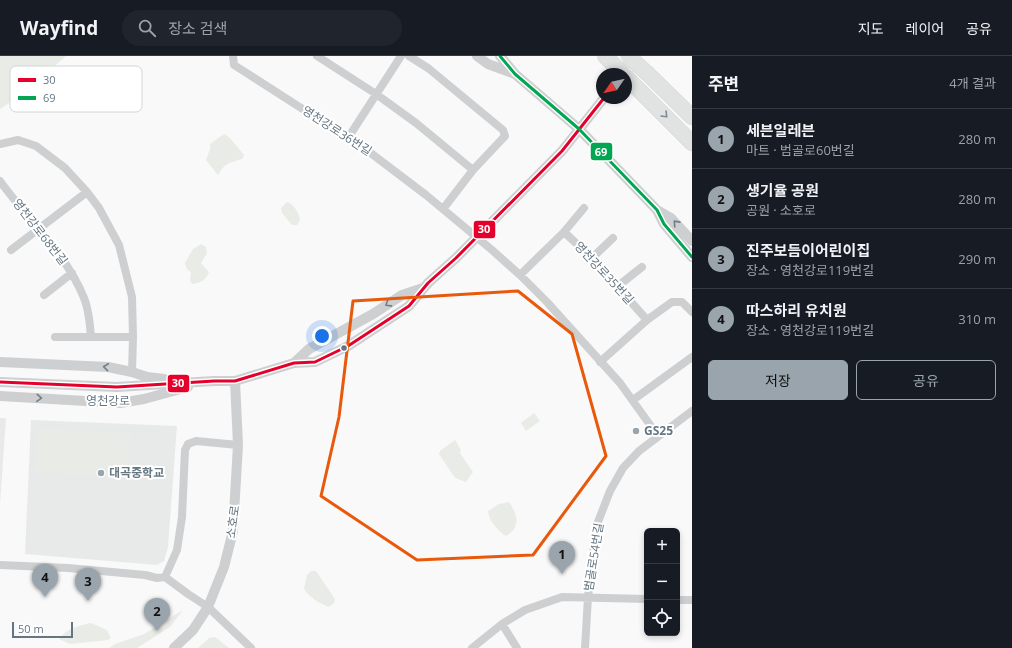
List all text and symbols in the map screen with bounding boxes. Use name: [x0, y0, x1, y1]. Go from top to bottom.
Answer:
search box: [122, 10, 402, 46]
text: Wayfind: [20, 15, 98, 41]
icon: search: [136, 17, 158, 39]
text: 장소 검색: [168, 18, 227, 38]
text: 지도: [858, 19, 884, 38]
text: 레이어: [906, 19, 944, 38]
text: 공유: [966, 19, 992, 38]
legend: [10, 66, 142, 112]
north arrow: [596, 68, 632, 104]
text: 30: [43, 72, 56, 87]
text: 주변: [708, 72, 739, 95]
text: 4개 결과: [949, 74, 996, 92]
text: 69: [43, 90, 56, 105]
street label: 영천강로36번길: [299, 102, 375, 159]
one-way arrow: [660, 110, 668, 118]
text: 세븐일레븐: [746, 120, 815, 140]
text: 1: [717, 130, 725, 148]
text: 280 m: [958, 130, 996, 148]
text: 마트 · 범골로60번길: [746, 141, 855, 159]
line badge: 69: [590, 142, 613, 161]
text: 69: [595, 144, 607, 159]
text: 생기율 공원: [746, 180, 819, 200]
text: 2: [717, 190, 725, 208]
text: 280 m: [958, 190, 996, 208]
street label: 영천강로68번길: [9, 195, 72, 268]
text: 공원 · 소호로: [746, 201, 816, 219]
line badge: 30: [473, 220, 496, 239]
one-way arrow: [673, 220, 681, 228]
text: 30: [478, 221, 490, 236]
street label: 영천강로35번길: [571, 238, 638, 308]
text: 진주보듬이어린이집: [746, 240, 870, 260]
text: 3: [717, 250, 725, 268]
text: 290 m: [958, 250, 996, 268]
text: 장소 · 영천강로119번길: [746, 261, 874, 279]
one-way arrow: [385, 299, 392, 307]
text: 따스하리 유치원: [746, 300, 847, 320]
text: 4: [717, 310, 725, 328]
text: 310 m: [958, 310, 996, 328]
text: 장소 · 영천강로119번길: [746, 321, 874, 339]
your location: [312, 326, 332, 346]
unlabelled marker: [339, 343, 349, 353]
button: 저장: [708, 360, 848, 400]
button: 공유: [856, 360, 996, 400]
one-way arrow: [103, 363, 109, 372]
line badge: 30: [167, 374, 190, 393]
text: 30: [172, 375, 184, 390]
street label: 영천강로: [86, 392, 130, 409]
one-way arrow: [36, 394, 42, 402]
place label: GS25: [644, 422, 673, 439]
marker: GS25: [631, 426, 641, 436]
place label: 대곡중학교: [109, 464, 164, 481]
marker: 대곡중학교: [96, 468, 106, 478]
street label: 소호로: [222, 504, 243, 540]
street label: 범골로54번길: [580, 522, 607, 592]
map controls: [644, 528, 680, 636]
button: +: [644, 528, 680, 564]
pin: 1: [549, 541, 575, 574]
pin: 4: [32, 564, 58, 597]
button: −: [644, 564, 680, 600]
pin: 3: [75, 568, 101, 601]
pin: 2: [144, 598, 170, 631]
button: locate: [644, 600, 680, 636]
scale bar: [12, 620, 73, 639]
text: 50 m: [18, 621, 44, 636]

